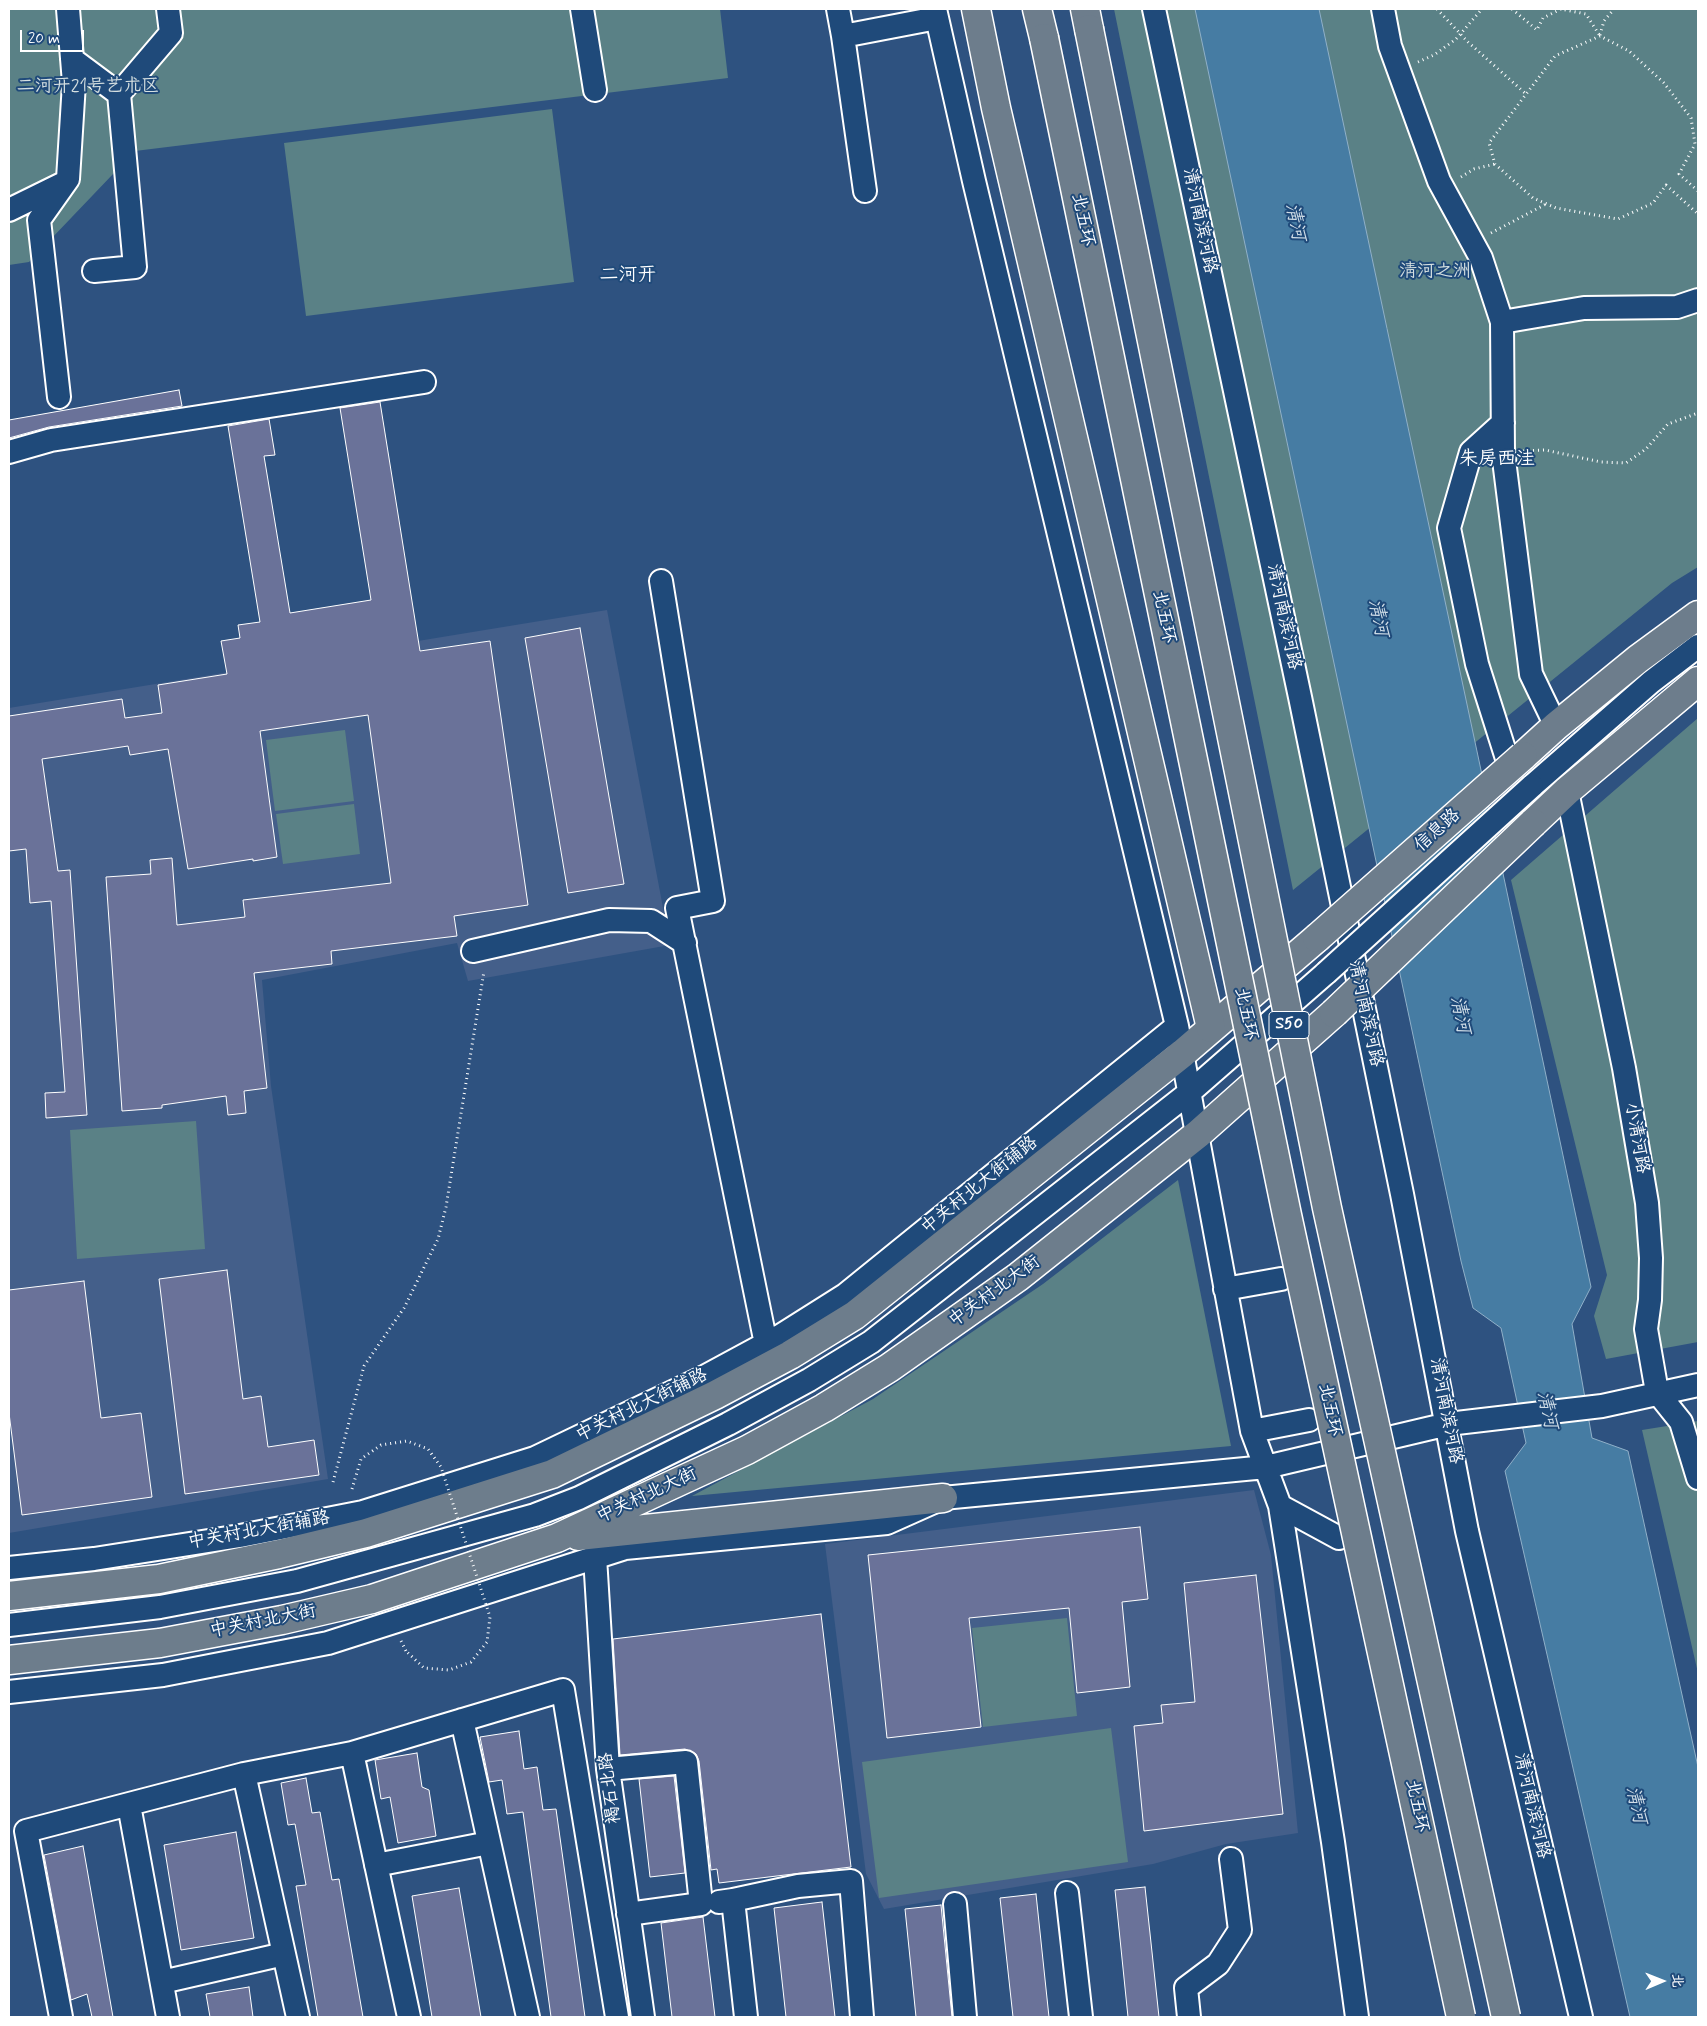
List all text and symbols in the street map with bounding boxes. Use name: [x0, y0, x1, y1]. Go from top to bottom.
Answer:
scale bar: [22, 20, 86, 52]
text: 20 m: [28, 29, 60, 49]
park label: 二河开21号艺术区: [17, 76, 159, 98]
street label: 清河南滨河路: [1177, 166, 1221, 276]
street label: 北五环: [1066, 191, 1098, 249]
water label: 清河: [1279, 201, 1309, 243]
park label: 清河之洲: [1399, 261, 1471, 283]
district label: 二河开: [600, 265, 656, 287]
district label: 朱房西洼: [1459, 449, 1535, 471]
street label: 清河南滨河路: [1261, 562, 1305, 672]
street label: 北五环: [1147, 588, 1179, 646]
water label: 清河: [1362, 597, 1392, 639]
street label: 信息路: [1411, 805, 1465, 857]
street label: 清河南滨河路: [1343, 959, 1387, 1069]
street label: 北五环: [1229, 985, 1261, 1043]
water label: 清河: [1444, 994, 1474, 1036]
road number: S50: [1269, 1012, 1309, 1038]
street label: 小清河路: [1619, 1101, 1653, 1175]
street label: 中关村北大街辅路: [917, 1132, 1043, 1240]
street label: 中关村北大街: [945, 1252, 1045, 1332]
street label: 清河南滨河路: [1424, 1356, 1466, 1466]
street label: 中关村北大街辅路: [573, 1365, 711, 1447]
street label: 北五环: [1313, 1381, 1345, 1439]
water label: 清河: [1531, 1389, 1561, 1431]
street label: 中关村北大街: [593, 1463, 701, 1529]
street label: 中关村北大街辅路: [186, 1508, 332, 1554]
street label: 中关村北大街: [208, 1601, 318, 1643]
street label: 褐石北路: [596, 1751, 626, 1825]
street label: 清河南滨河路: [1508, 1751, 1554, 1861]
street label: 北五环: [1400, 1777, 1432, 1835]
water label: 清河: [1620, 1784, 1650, 1826]
north arrow: [1637, 1956, 1687, 2006]
text: 北: [1668, 1974, 1686, 1988]

